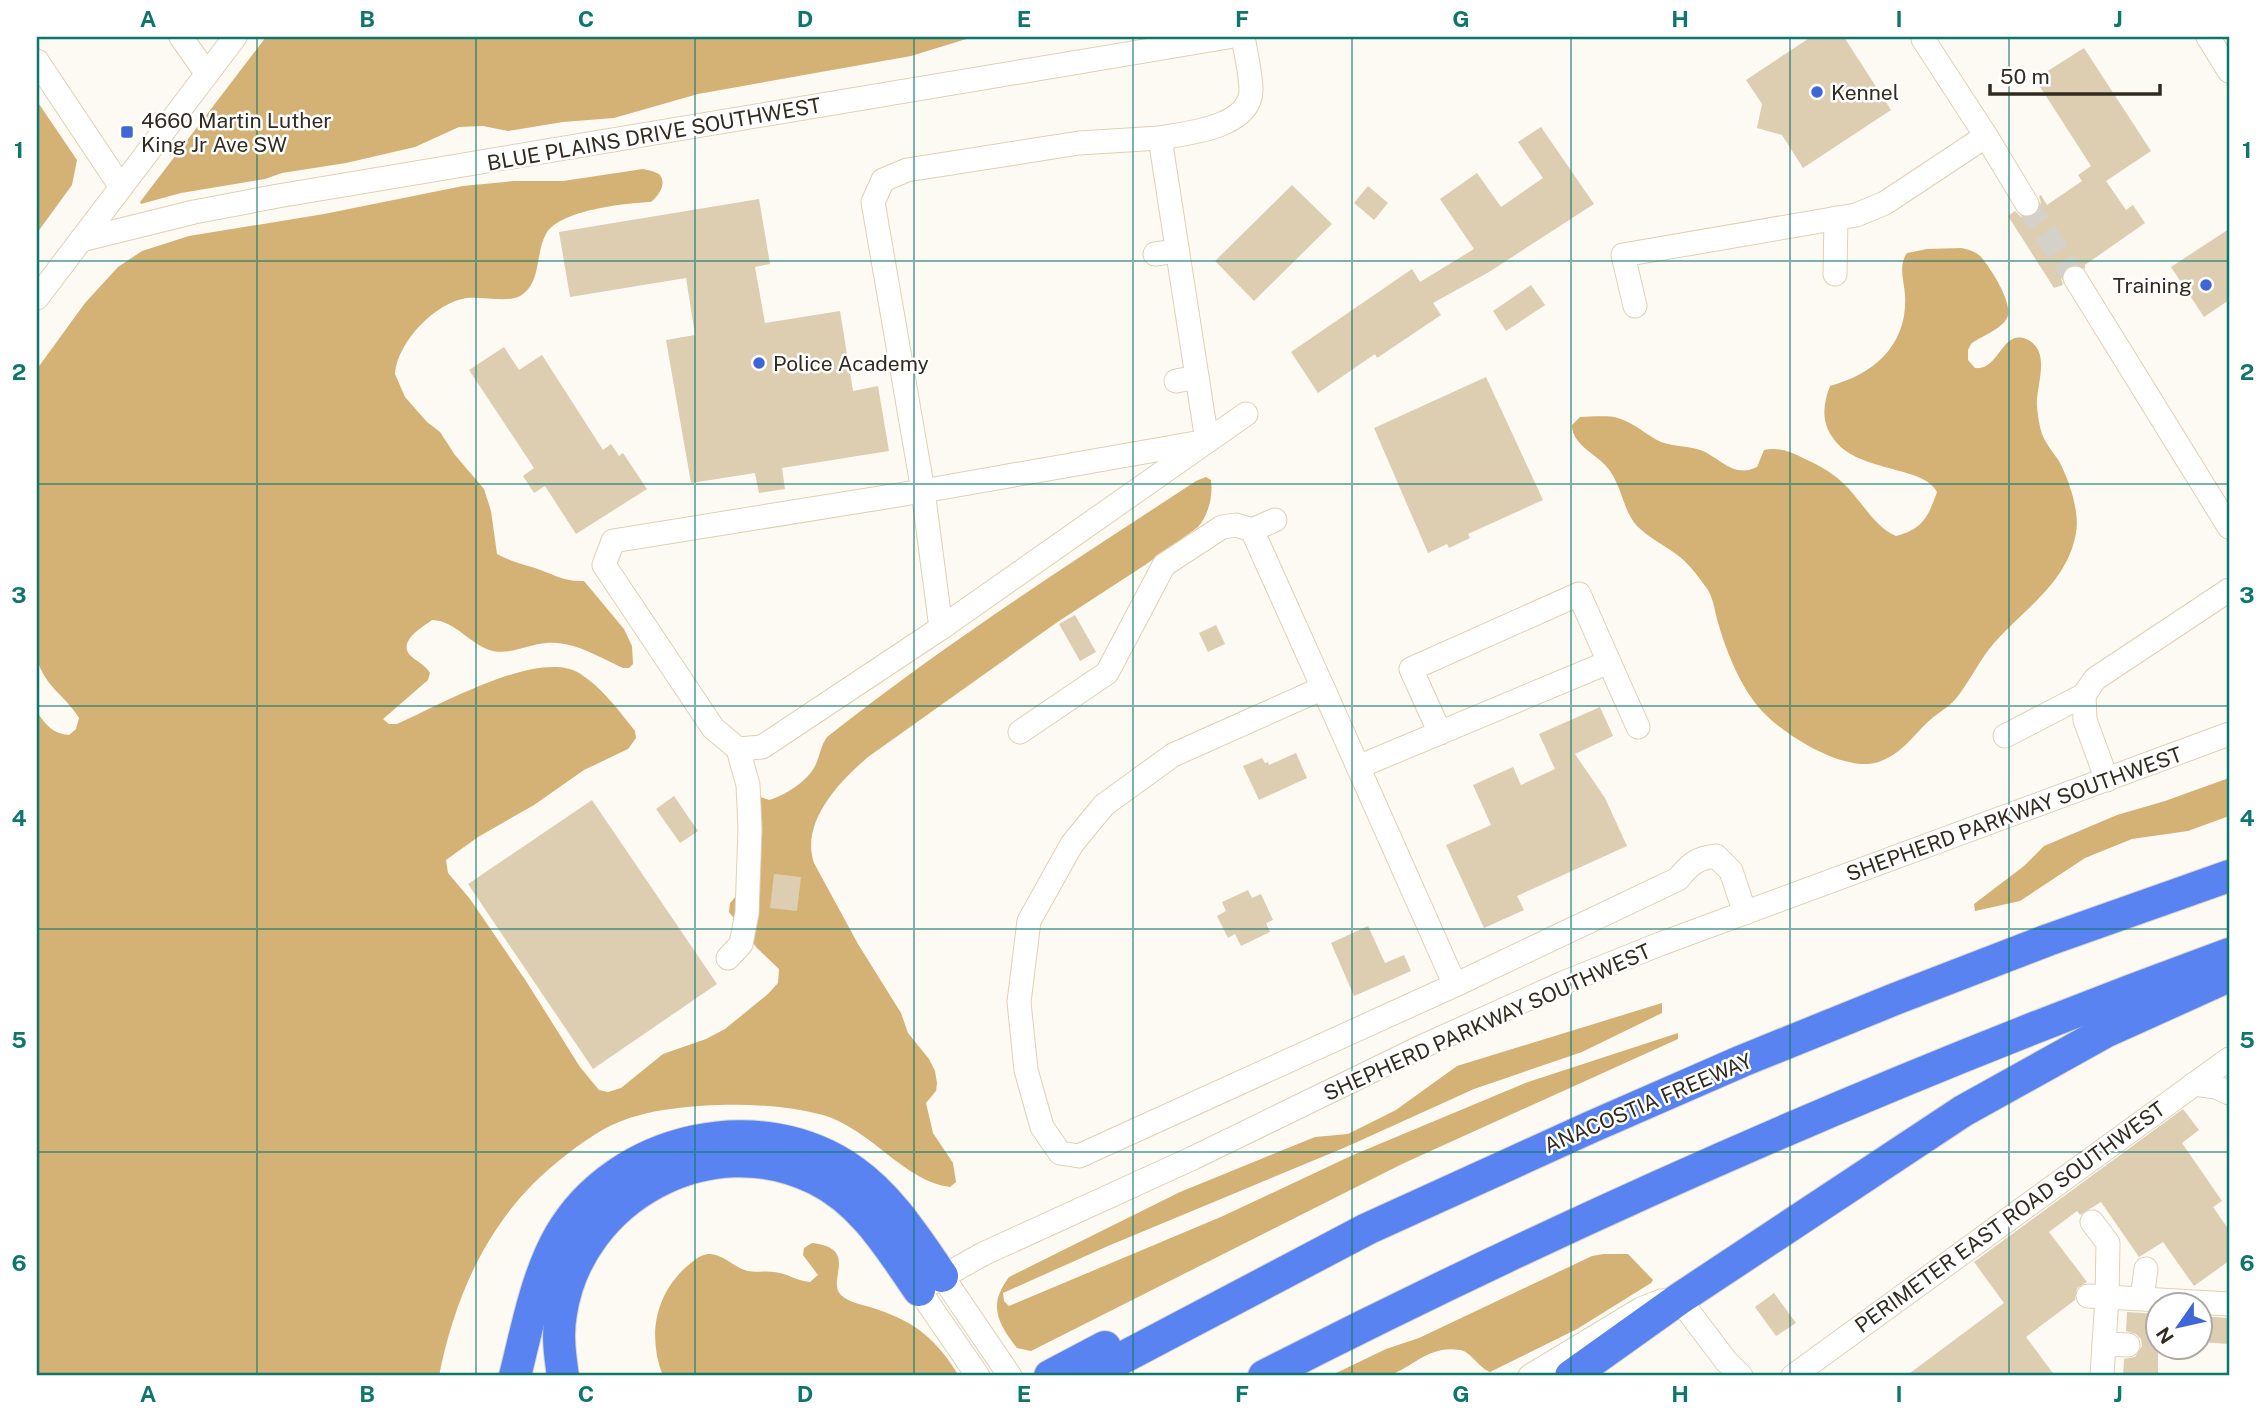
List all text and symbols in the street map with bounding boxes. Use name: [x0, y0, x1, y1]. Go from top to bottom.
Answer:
text: A: [140, 5, 157, 32]
text: B: [359, 5, 375, 32]
text: C: [578, 5, 594, 32]
text: D: [797, 5, 813, 32]
text: E: [1017, 5, 1031, 32]
text: F: [1235, 5, 1249, 32]
text: G: [1452, 5, 1470, 32]
text: H: [1671, 5, 1689, 32]
text: I: [1895, 5, 1903, 32]
text: J: [2113, 5, 2123, 32]
scale bar: [1990, 52, 2159, 96]
text: 50 m: [2000, 64, 2050, 89]
place label: Kennel: [1831, 80, 1899, 105]
marker: Kennel: [1809, 84, 1825, 100]
street label: BLUE PLAINS DRIVE SOUTHWEST: [485, 92, 823, 176]
place label: 4660 Martin Luther King Jr Ave SW: [141, 108, 332, 157]
marker: 4660 Martin Luther King Jr Ave SW: [119, 124, 135, 140]
text: 1: [14, 136, 24, 163]
text: 1: [2242, 136, 2252, 163]
place label: Training: [2113, 273, 2192, 298]
marker: Training: [2198, 277, 2214, 293]
place label: Police Academy: [773, 351, 929, 376]
marker: Police Academy: [751, 355, 767, 371]
text: 2: [12, 358, 26, 385]
text: 2: [2240, 358, 2254, 385]
text: 3: [11, 581, 27, 608]
text: 3: [2239, 581, 2255, 608]
street label: SHEPHERD PARKWAY SOUTHWEST: [1843, 741, 2185, 887]
text: 4: [11, 804, 27, 831]
text: 4: [2239, 804, 2255, 831]
street label: SHEPHERD PARKWAY SOUTHWEST: [1319, 938, 1655, 1106]
text: 5: [11, 1026, 27, 1053]
text: 5: [2239, 1026, 2255, 1053]
street label: ANACOSTIA FREEWAY: [1540, 1048, 1756, 1158]
street label: PERIMETER EAST ROAD SOUTHWEST: [1850, 1096, 2170, 1338]
text: 6: [11, 1249, 27, 1276]
text: 6: [2239, 1249, 2255, 1276]
north arrow: [2144, 1290, 2214, 1360]
text: N: [2152, 1323, 2178, 1348]
text: A: [140, 1380, 157, 1407]
text: B: [359, 1380, 375, 1407]
text: C: [578, 1380, 594, 1407]
text: D: [797, 1380, 813, 1407]
text: E: [1017, 1380, 1031, 1407]
text: F: [1235, 1380, 1249, 1407]
text: G: [1452, 1380, 1470, 1407]
text: H: [1671, 1380, 1689, 1407]
text: I: [1895, 1380, 1903, 1407]
text: J: [2113, 1380, 2123, 1407]

